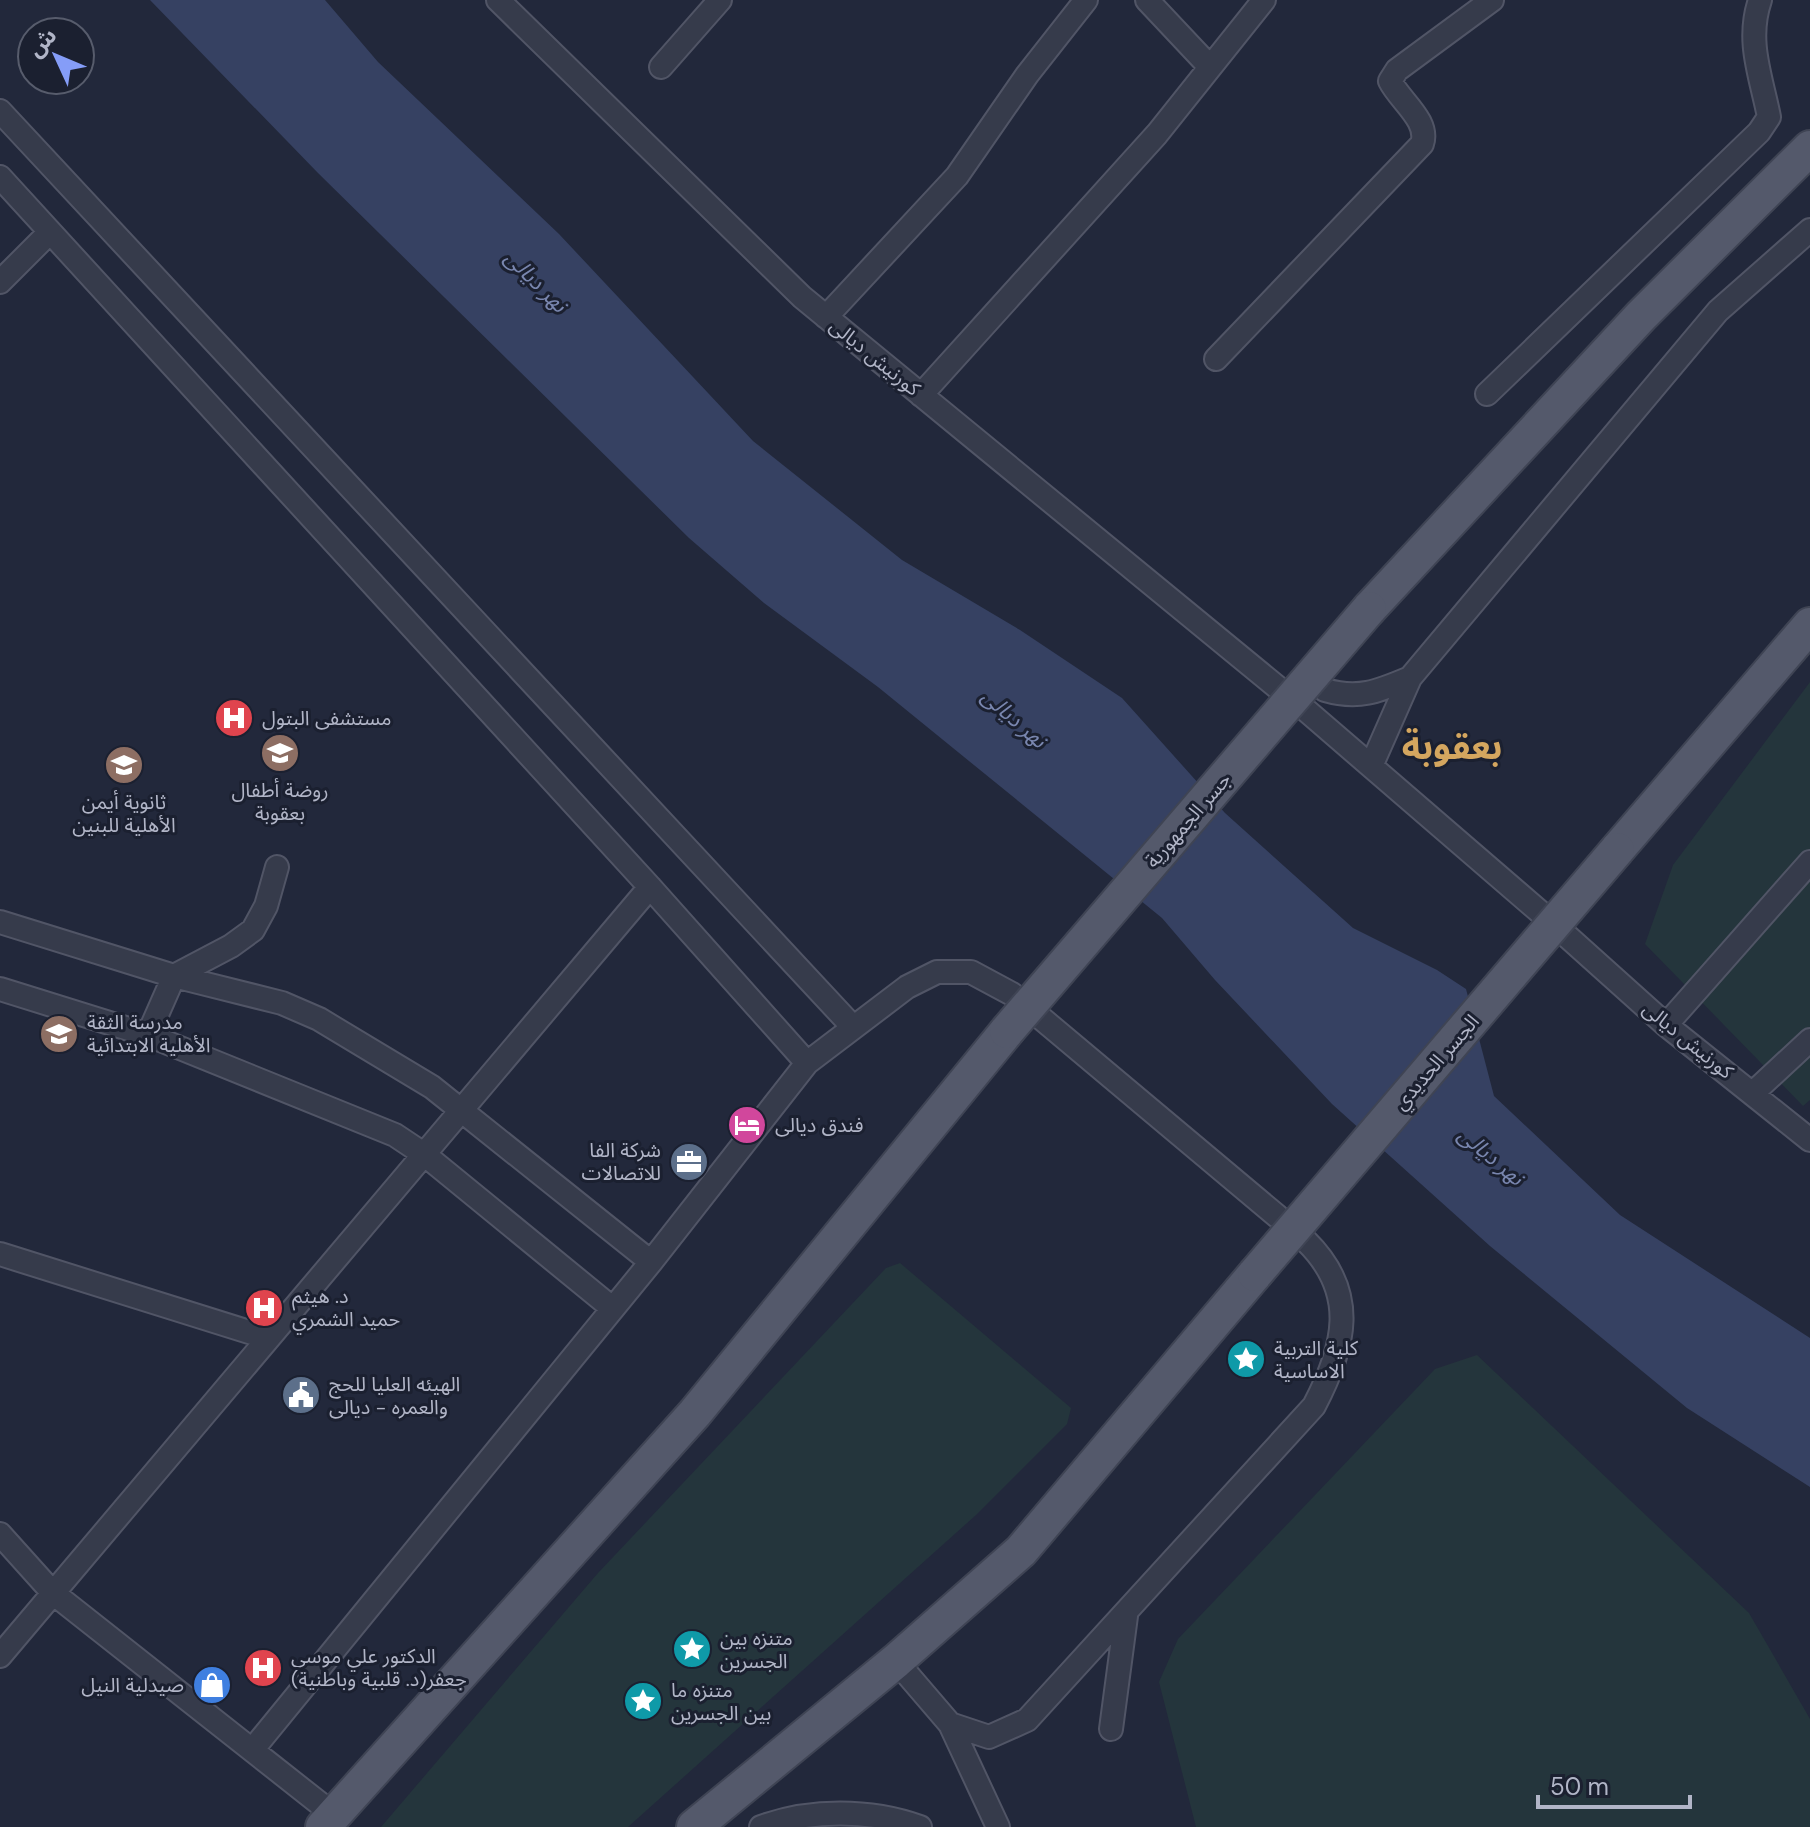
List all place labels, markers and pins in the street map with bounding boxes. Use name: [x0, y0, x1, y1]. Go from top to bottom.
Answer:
hospital icon: مستشفى البتول: [213, 697, 255, 739]
place label: مستشفى البتول: [262, 705, 392, 731]
school or university icon: روضة أطفال بعقوبة: [259, 732, 301, 774]
school or university icon: ثانوية أيمن الأهلية للبنين: [103, 744, 145, 786]
place label: روضة أطفال بعقوبة: [231, 777, 329, 826]
place label: ثانوية أيمن الأهلية للبنين: [72, 789, 176, 838]
place label: مدرسة الثقة الأهلية الابتدائية: [87, 1009, 211, 1058]
school or university icon: مدرسة الثقة الأهلية الابتدائية: [38, 1013, 80, 1055]
hotel icon: فندق ديالى: [726, 1104, 768, 1146]
place label: فندق ديالى: [775, 1112, 864, 1138]
place label: شركة الفا للاتصالات: [582, 1137, 661, 1186]
office icon: شركة الفا للاتصالات: [668, 1141, 710, 1183]
place label: د. هيثم حميد الشمري: [292, 1283, 400, 1335]
hospital icon: د. هيثم حميد الشمري: [243, 1287, 285, 1329]
place label: كلية التربية الاساسية: [1274, 1335, 1359, 1384]
place icon: كلية التربية الاساسية: [1225, 1338, 1267, 1380]
place label: الهيئه العليا للحج والعمره - ديالى: [329, 1371, 460, 1420]
public building icon: الهيئه العليا للحج والعمره - ديالى: [280, 1374, 322, 1416]
place label: متنزه بين الجسرين: [720, 1625, 793, 1674]
place icon: متنزه بين الجسرين: [671, 1628, 713, 1670]
place label: الدكتور علي موسى جعفر(د. قلبية وباطنية): [291, 1643, 467, 1692]
hospital icon: الدكتور علي موسى جعفر(د. قلبية وباطنية): [242, 1647, 284, 1689]
shop icon: صيدلية النيل: [191, 1664, 233, 1706]
place label: صيدلية النيل: [81, 1672, 184, 1698]
place label: متنزه ما بين الجسرين: [671, 1677, 771, 1726]
place icon: متنزه ما بين الجسرين: [622, 1680, 664, 1722]

